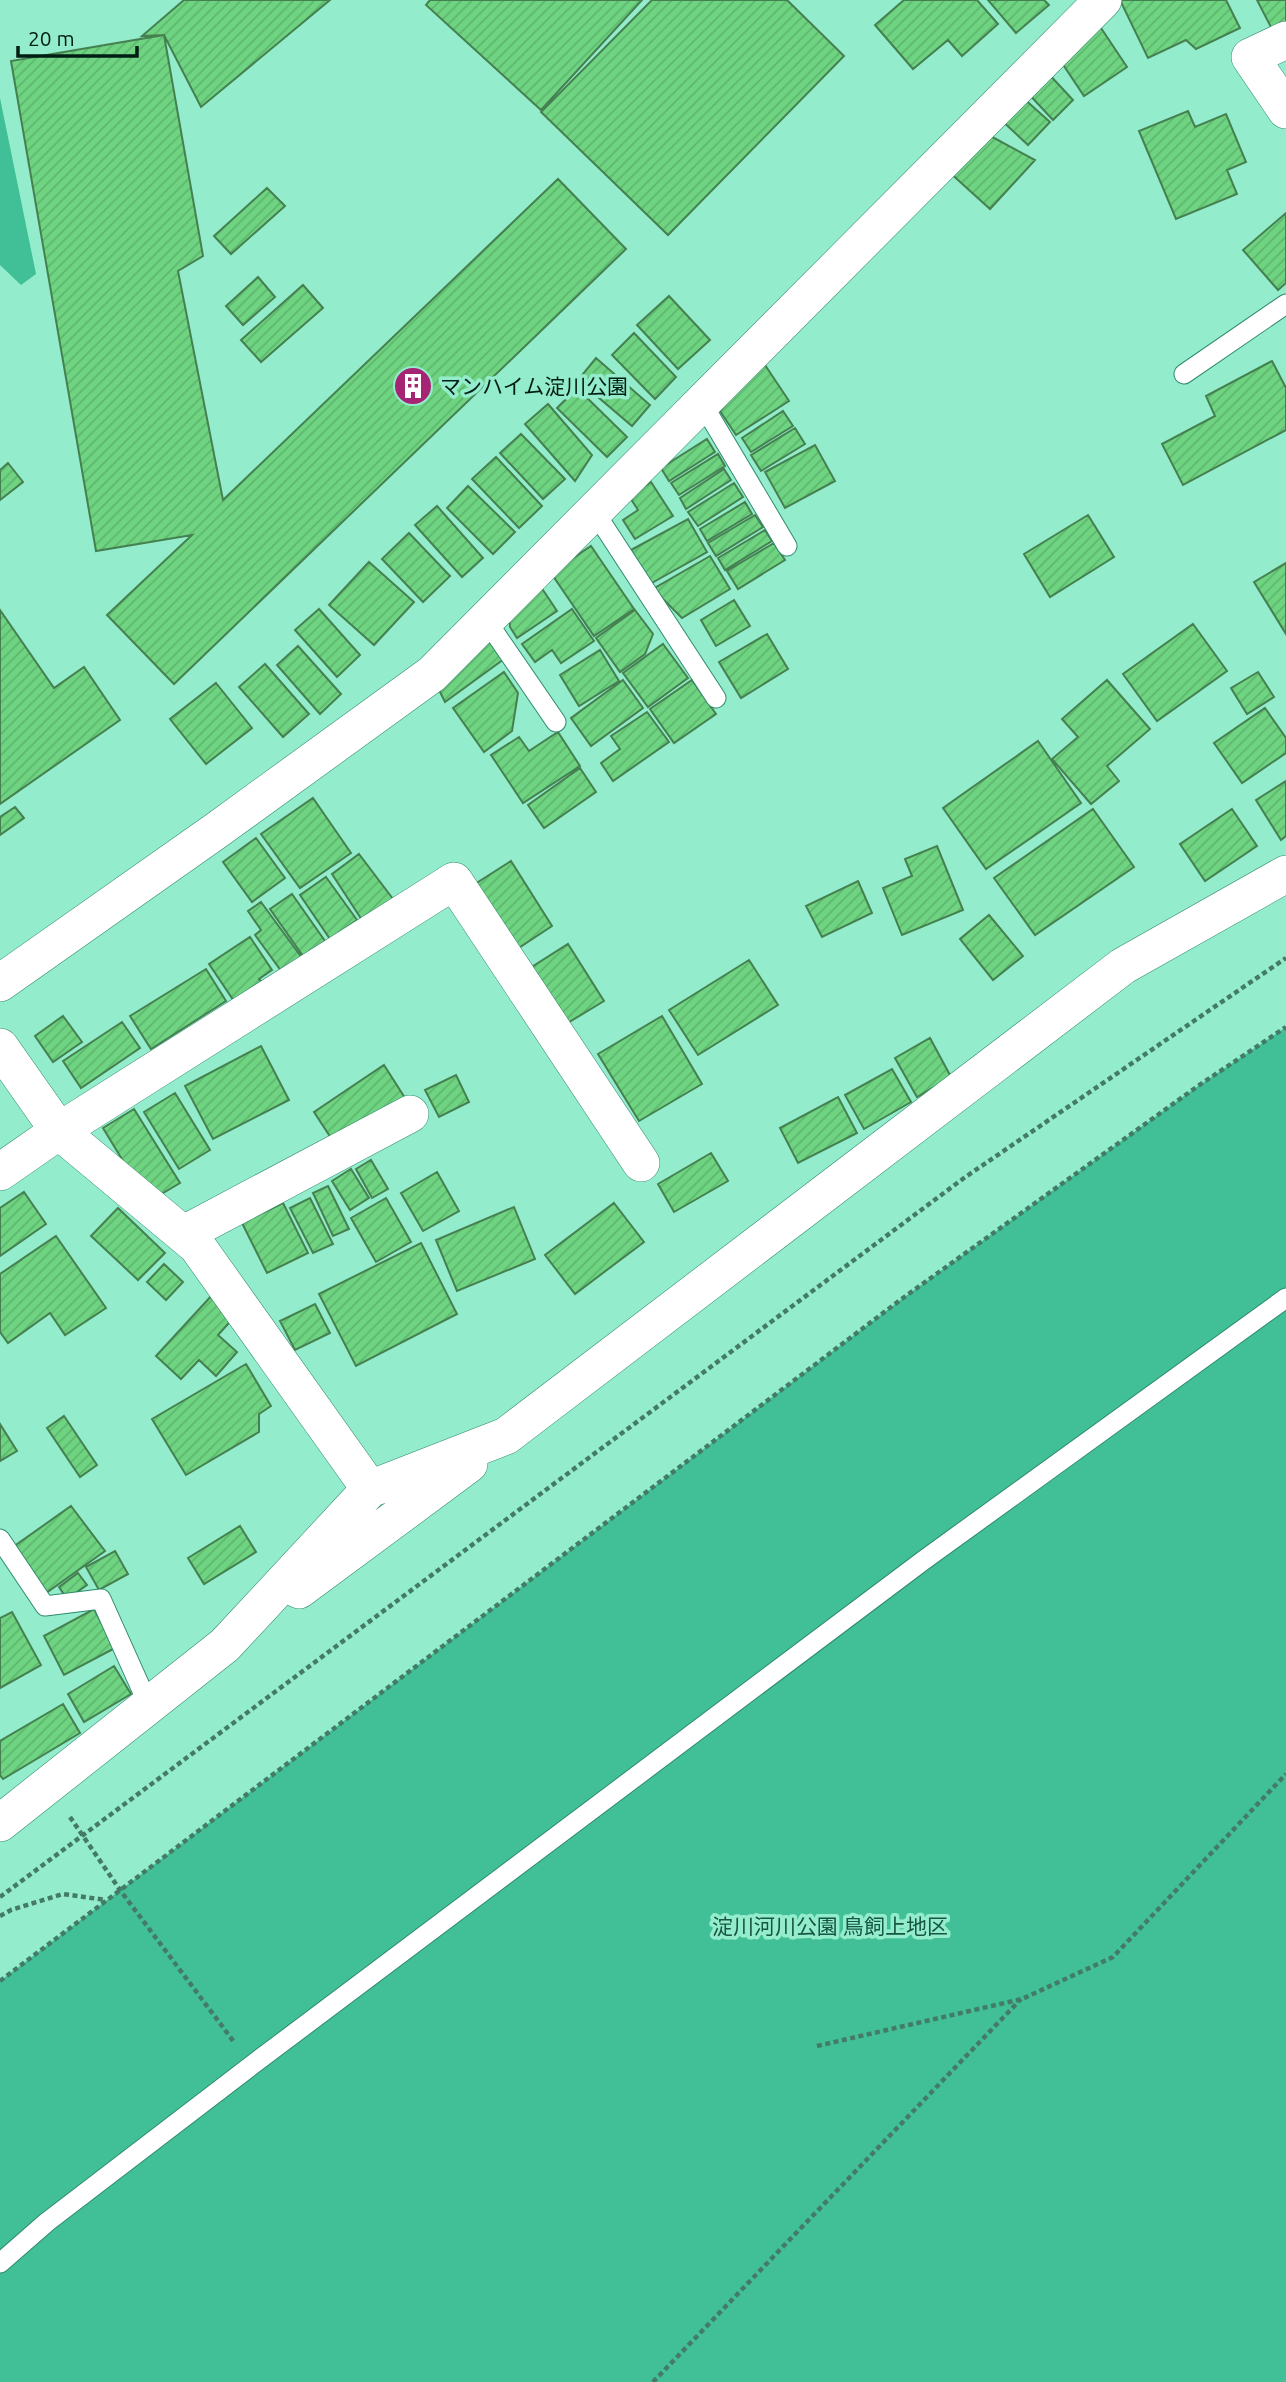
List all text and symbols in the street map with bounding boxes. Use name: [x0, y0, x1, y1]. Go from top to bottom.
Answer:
scale bar: [18, 14, 136, 58]
text: 20 m: [28, 26, 75, 50]
building icon: マンハイム淀川公園: [392, 365, 434, 407]
place label: マンハイム淀川公園: [440, 374, 628, 398]
park label: 淀川河川公園 鳥飼上地区: [712, 1914, 948, 1938]

